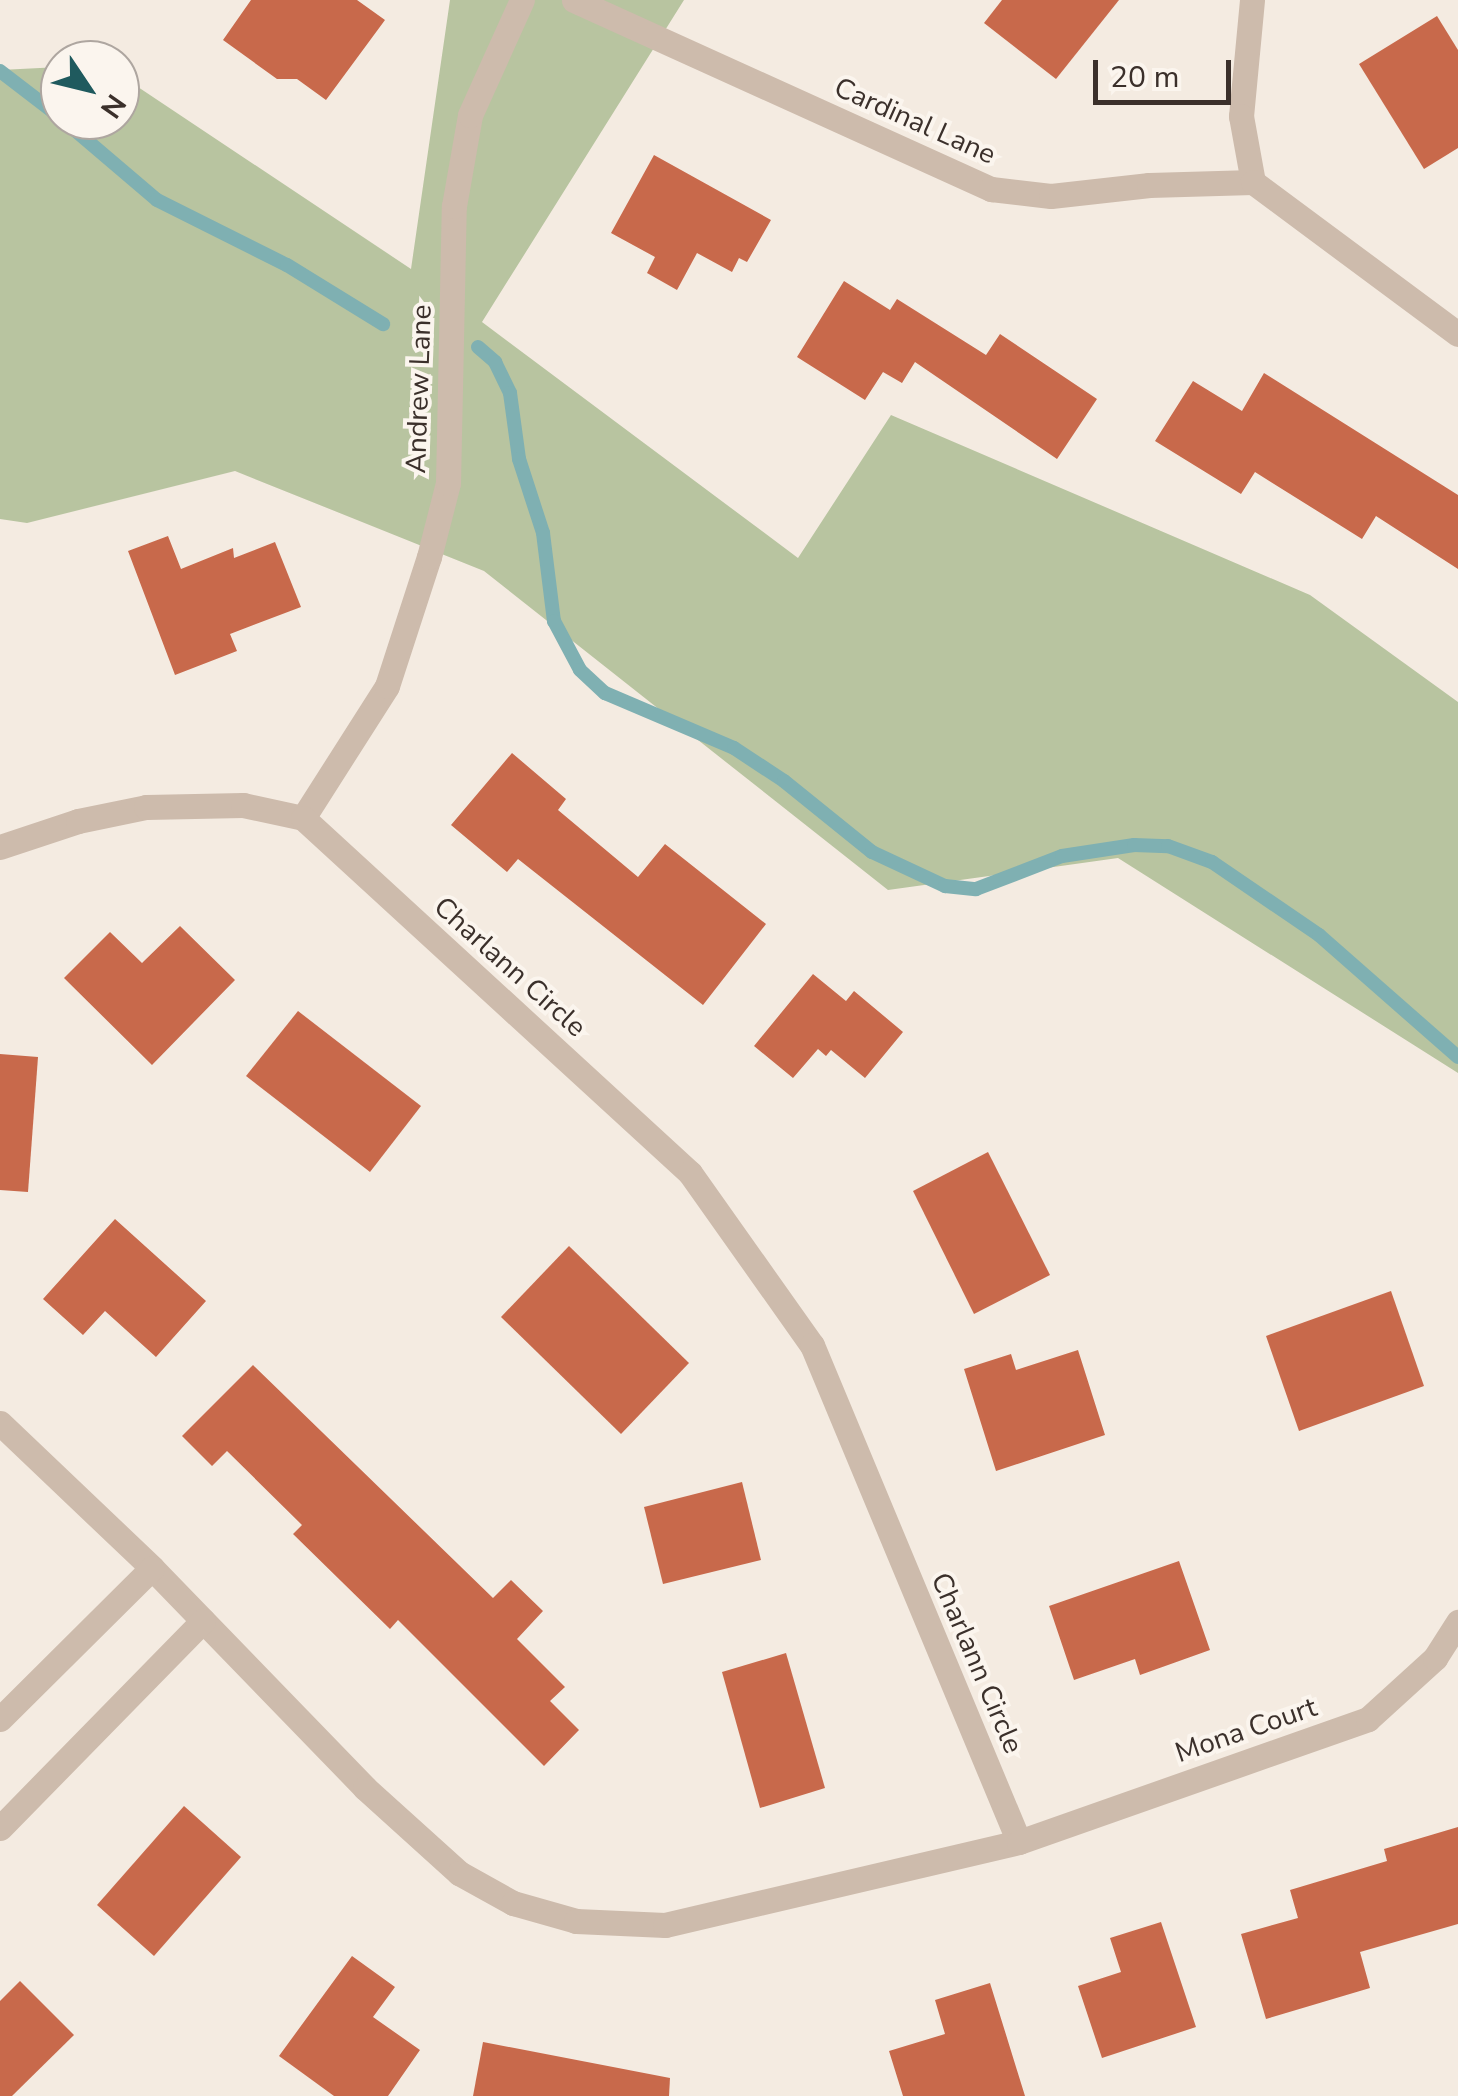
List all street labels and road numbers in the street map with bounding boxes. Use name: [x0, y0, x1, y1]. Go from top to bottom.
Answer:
street label: Cardinal Lane: [829, 70, 1001, 172]
street label: Andrew Lane: [399, 304, 439, 474]
street label: Charlann Circle: [427, 890, 593, 1044]
street label: Charlann Circle: [924, 1568, 1030, 1758]
street label: Mona Court: [1171, 1690, 1321, 1770]

